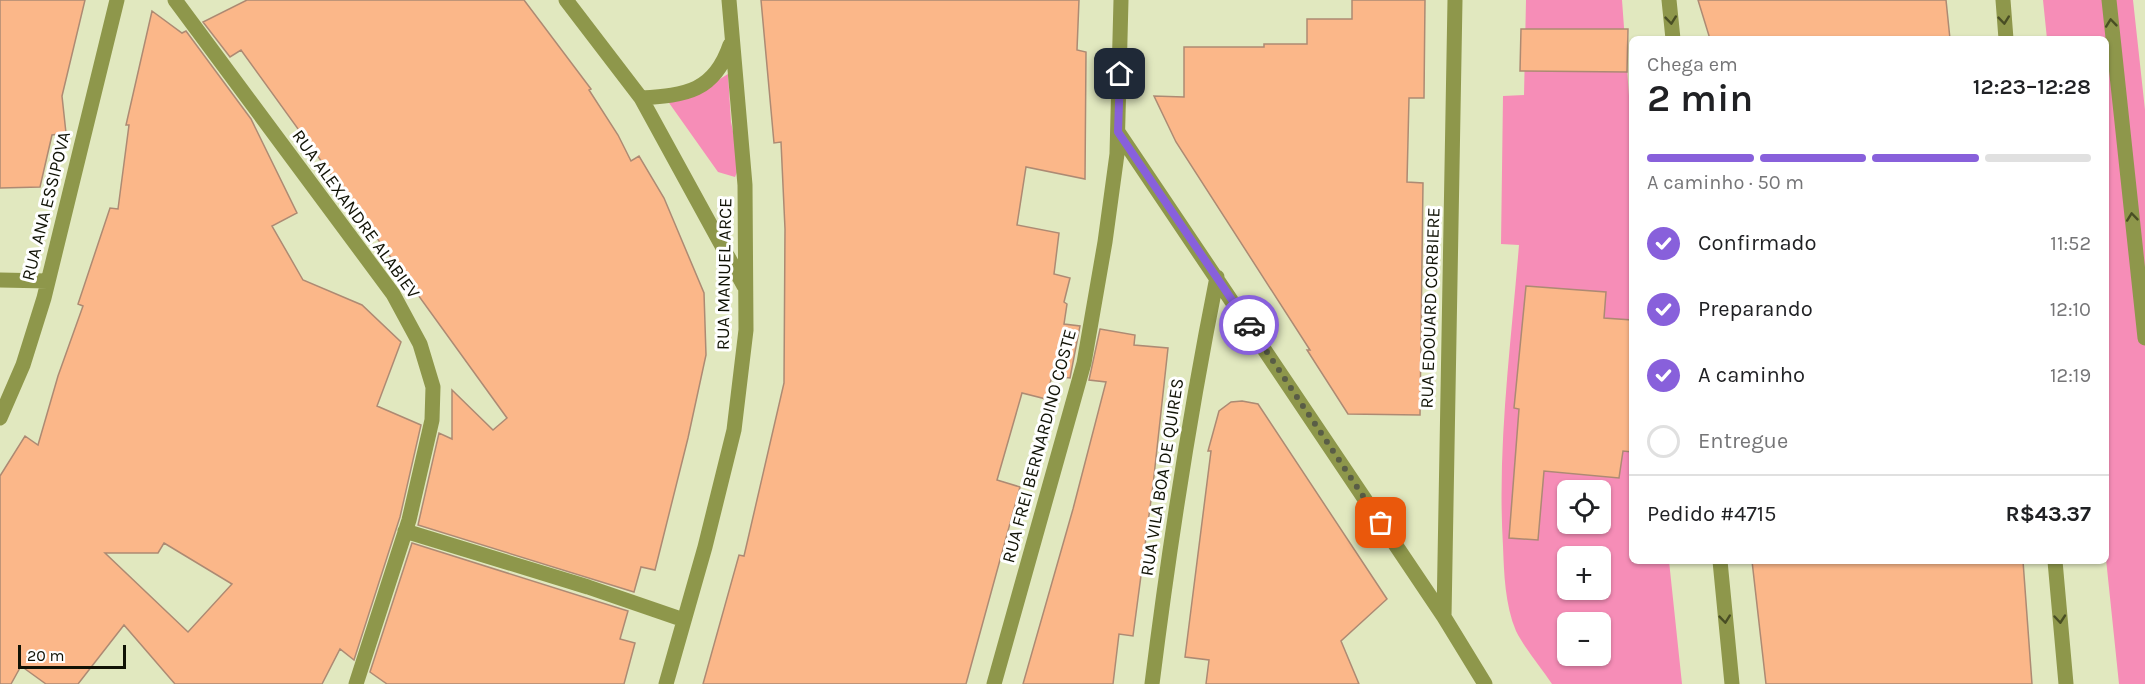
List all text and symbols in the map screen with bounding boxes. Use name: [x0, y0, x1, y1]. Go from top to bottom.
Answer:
one-way arrow: [1664, 15, 1677, 24]
one-way arrow: [1998, 15, 2010, 24]
one-way arrow: [2105, 18, 2118, 27]
pin: [1094, 48, 1145, 99]
text: Chega em: [1647, 53, 1738, 76]
icon: home: [1103, 57, 1136, 90]
text: 12:23–12:28: [1973, 74, 2091, 100]
text: 2 min: [1647, 75, 1753, 121]
street label: RUA ALEXANDRE ALABIEV: [287, 125, 425, 303]
street label: RUA ANA ESSIPOVA: [17, 129, 75, 283]
text: A caminho · 50 m: [1647, 171, 1804, 194]
street label: RUA MANUEL ARCE: [712, 198, 736, 350]
street label: RUA EDOUARD CORBIERE: [1415, 207, 1445, 409]
one-way arrow: [2126, 212, 2139, 221]
icon: check: [1647, 227, 1680, 260]
text: Confirmado: [1698, 230, 1817, 256]
text: 11:52: [2050, 232, 2091, 255]
icon: check: [1647, 293, 1680, 326]
courier: [1219, 295, 1279, 355]
text: Preparando: [1698, 296, 1813, 322]
text: 12:10: [2050, 298, 2091, 321]
icon: car: [1233, 309, 1266, 342]
street label: RUA FREI BERNARDINO COSTE: [997, 327, 1081, 565]
icon: check: [1647, 359, 1680, 392]
text: A caminho: [1698, 362, 1805, 388]
text: 12:19: [2050, 364, 2091, 387]
street label: RUA VILA BOA DE QUIRES: [1136, 377, 1188, 577]
text: Entregue: [1698, 428, 1788, 454]
map controls: [1557, 480, 1611, 666]
button: locate: [1557, 480, 1611, 534]
pin: [1355, 497, 1406, 548]
text: Pedido #4715: [1647, 501, 1776, 527]
text: R$43.37: [2006, 501, 2091, 527]
icon: bag: [1364, 506, 1397, 539]
button: +: [1557, 546, 1611, 600]
button: −: [1557, 612, 1611, 666]
one-way arrow: [1718, 615, 1731, 624]
one-way arrow: [2053, 615, 2066, 624]
scale bar: [18, 642, 126, 670]
text: 20 m: [27, 646, 65, 665]

